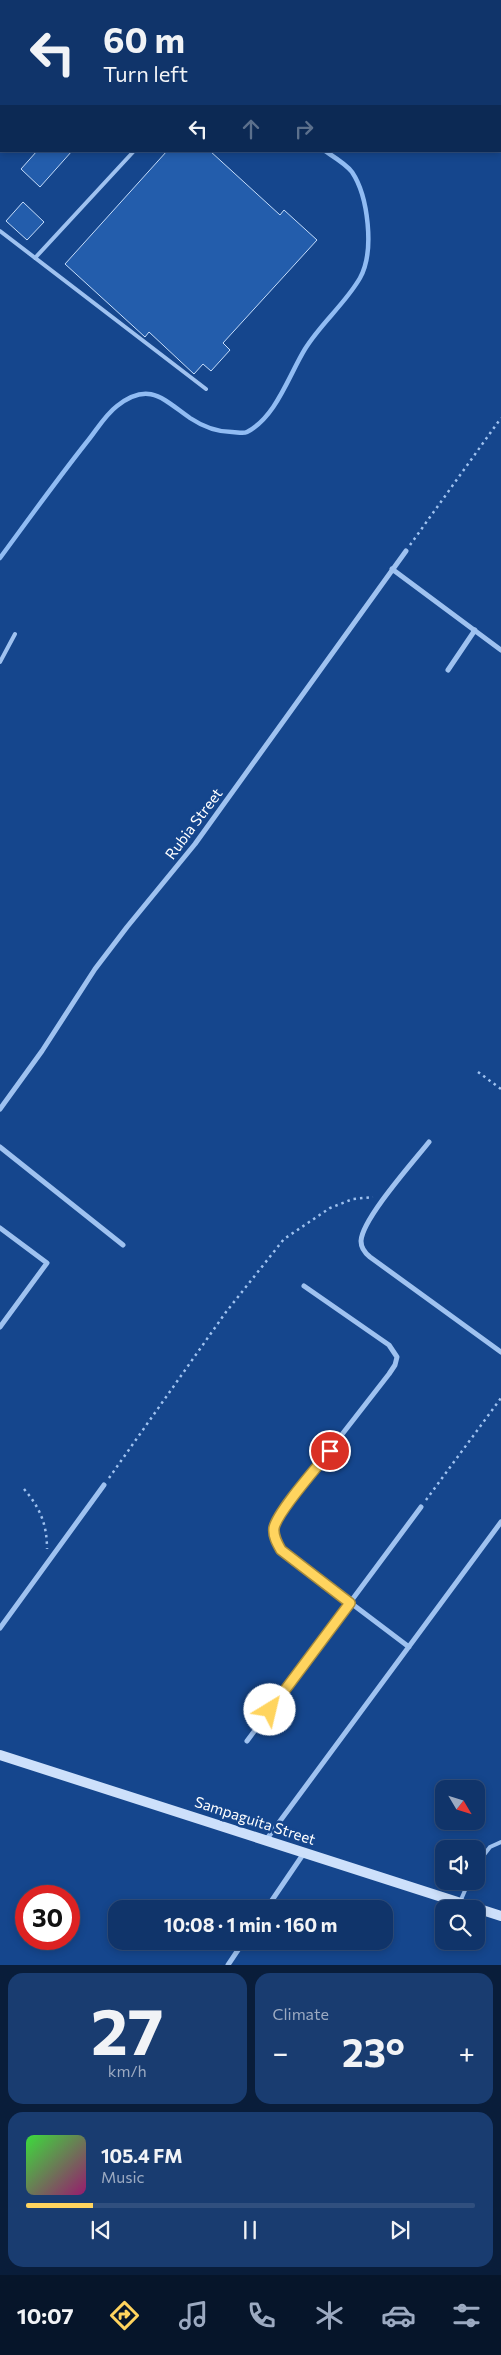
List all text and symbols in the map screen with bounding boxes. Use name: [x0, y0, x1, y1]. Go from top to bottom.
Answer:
text: 60 m: [103, 17, 185, 60]
icon: left: [20, 20, 85, 85]
text: Turn left: [103, 60, 188, 87]
icon: left: [184, 115, 212, 143]
icon: ahead: [237, 115, 265, 143]
icon: right: [290, 115, 318, 143]
street label: Rubia Street: [161, 784, 226, 862]
pin: [309, 1430, 351, 1472]
icon: arrive: [316, 1437, 344, 1465]
position arrow: [243, 1683, 295, 1735]
north arrow: [435, 1780, 485, 1830]
map controls: [435, 1780, 485, 1950]
street label: Sampaguita Street: [193, 1792, 318, 1848]
button: sound: [435, 1840, 485, 1890]
speed limit sign: 30: [15, 1885, 80, 1950]
button: search: [435, 1900, 485, 1950]
text: 10:08 · 1 min · 160 m: [164, 1913, 337, 1936]
text: 27: [91, 1989, 163, 2068]
text: Climate: [273, 2004, 329, 2023]
text: 23°: [342, 2028, 405, 2075]
text: −: [273, 2035, 288, 2069]
text: +: [459, 2035, 475, 2069]
text: km/h: [108, 2061, 147, 2080]
text: 105.4 FM: [101, 2144, 182, 2167]
text: Music: [101, 2167, 145, 2186]
icon: previous: [87, 2216, 115, 2244]
icon: pause: [236, 2216, 264, 2244]
icon: next: [386, 2216, 414, 2244]
icon: directions: [107, 2298, 142, 2333]
icon: music: [176, 2298, 211, 2333]
icon: phone: [244, 2298, 279, 2333]
icon: climate: [312, 2298, 347, 2333]
icon: car: [381, 2298, 416, 2333]
icon: filters: [449, 2298, 484, 2333]
text: 10:07: [17, 2302, 74, 2329]

